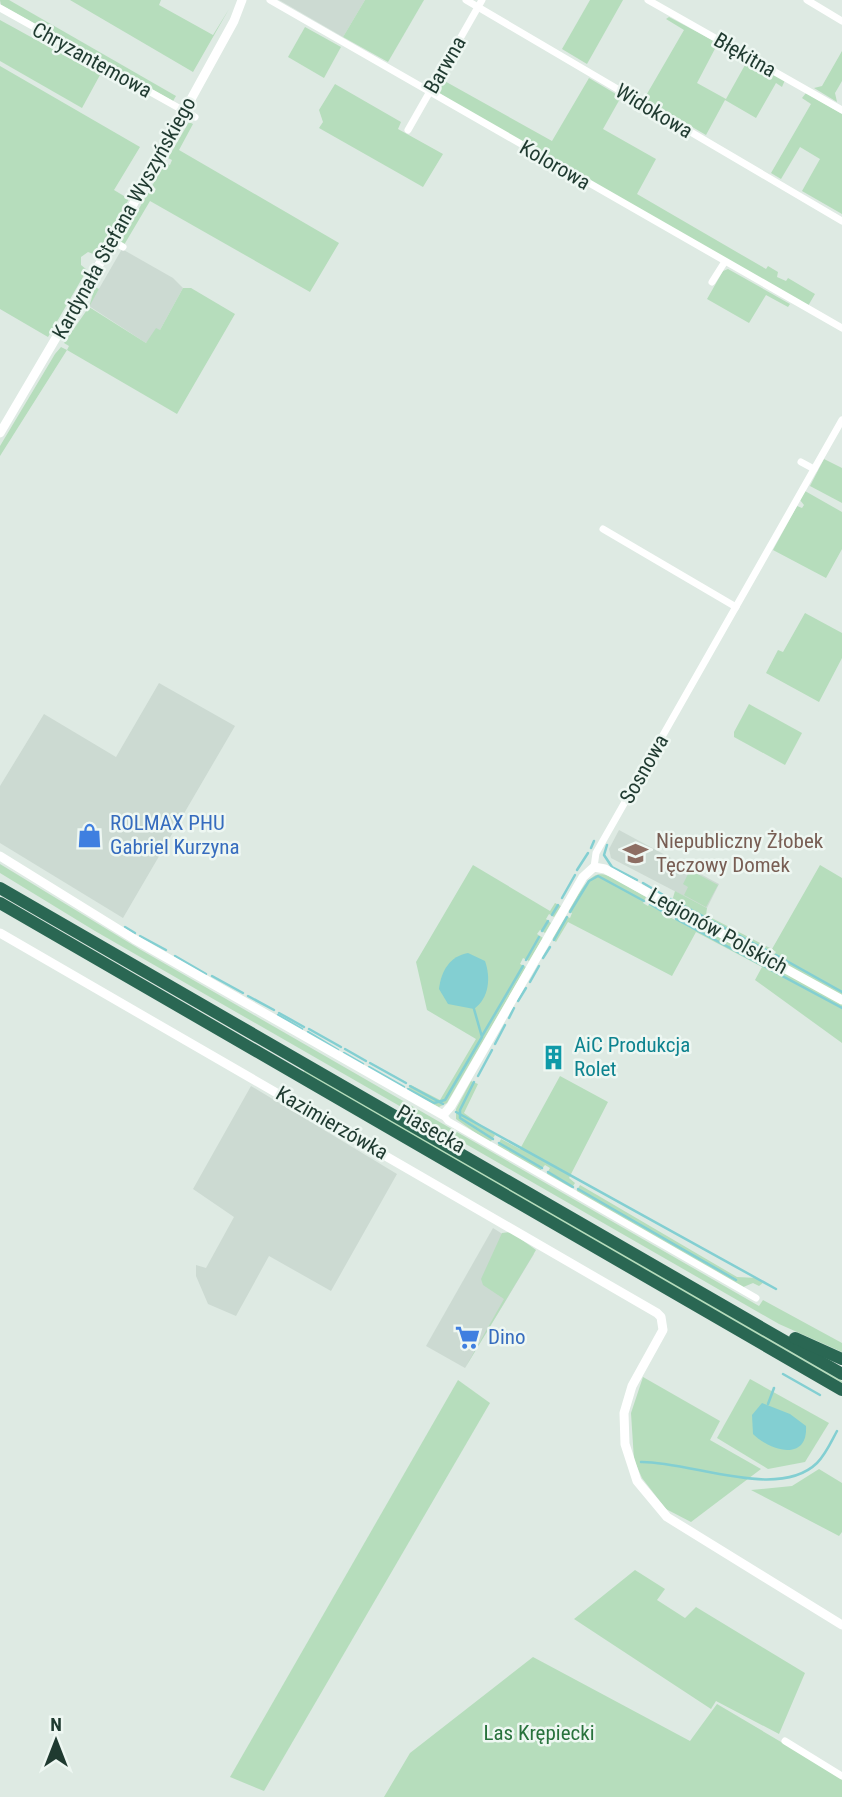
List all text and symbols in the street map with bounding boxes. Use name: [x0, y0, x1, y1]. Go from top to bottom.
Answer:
street label: Chryzantemowa: [28, 17, 156, 103]
street label: Błękitna: [710, 28, 780, 82]
street label: Barwna: [419, 32, 471, 98]
street label: Widokowa: [611, 79, 697, 143]
street label: Kardynała Stefana Wyszyńskiego: [47, 93, 201, 343]
street label: Kolorowa: [515, 135, 595, 195]
street label: Sosnowa: [615, 730, 673, 808]
place label: ROLMAX PHU Gabriel Kurzyna: [110, 811, 240, 859]
shop icon: ROLMAX PHU Gabriel Kurzyna: [76, 821, 104, 849]
place label: Niepubliczny Żłobek Tęczowy Domek: [656, 829, 824, 877]
school or university icon: Niepubliczny Żłobek Tęczowy Domek: [622, 839, 650, 867]
street label: Legionów Polskich: [644, 883, 792, 979]
place label: AiC Produkcja Rolet: [574, 1033, 690, 1081]
building icon: AiC Produkcja Rolet: [540, 1043, 568, 1071]
street label: Kazimierzówka: [272, 1081, 392, 1165]
street label: Piasecka: [392, 1100, 470, 1158]
supermarket icon: Dino: [454, 1323, 482, 1351]
place label: Dino: [488, 1325, 526, 1349]
north arrow: [21, 1706, 91, 1776]
text: N: [50, 1713, 62, 1736]
park label: Las Krępiecki: [484, 1721, 594, 1745]

